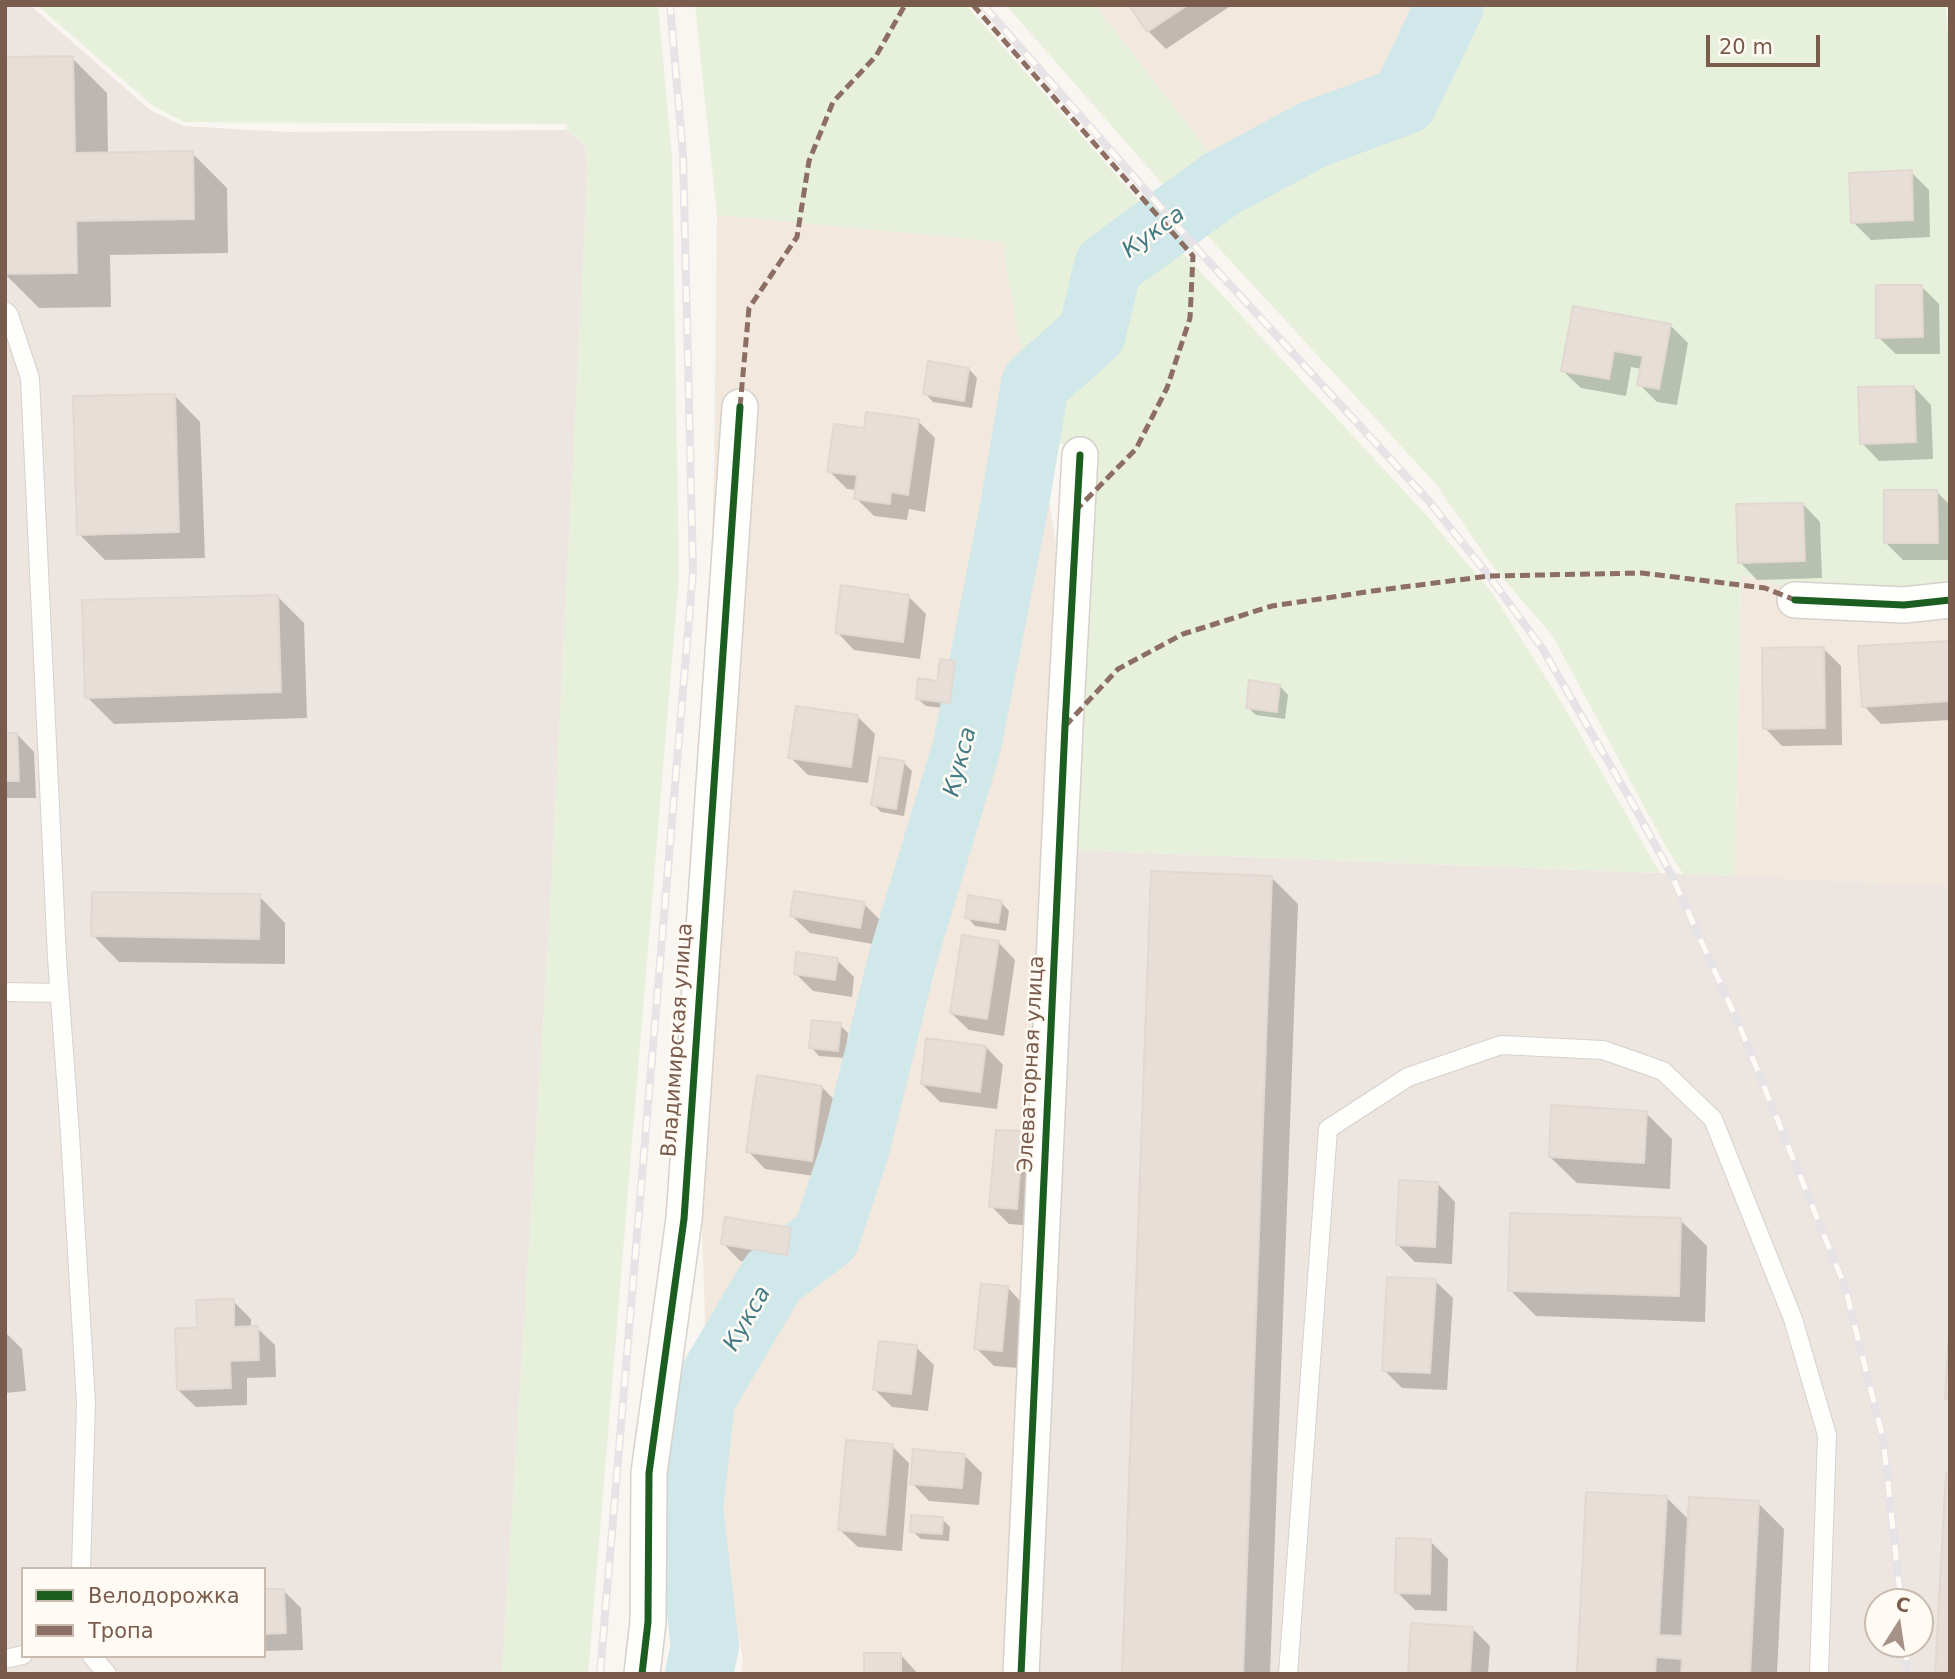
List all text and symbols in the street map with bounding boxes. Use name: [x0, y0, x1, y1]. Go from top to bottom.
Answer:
scale bar: [1710, 21, 1824, 65]
text: 20 m: [1719, 35, 1773, 59]
water label: Кукса: [1117, 201, 1191, 265]
water label: Кукса: [939, 724, 983, 800]
street label: Владимирская улица: [657, 922, 699, 1158]
street label: Элеваторная улица: [1014, 955, 1050, 1173]
water label: Кукса: [718, 1282, 778, 1356]
legend: [21, 1567, 266, 1658]
text: Велодорожка: [88, 1584, 240, 1608]
north arrow: [1864, 1588, 1934, 1658]
text: С: [1894, 1592, 1912, 1617]
text: Тропа: [88, 1619, 154, 1643]

